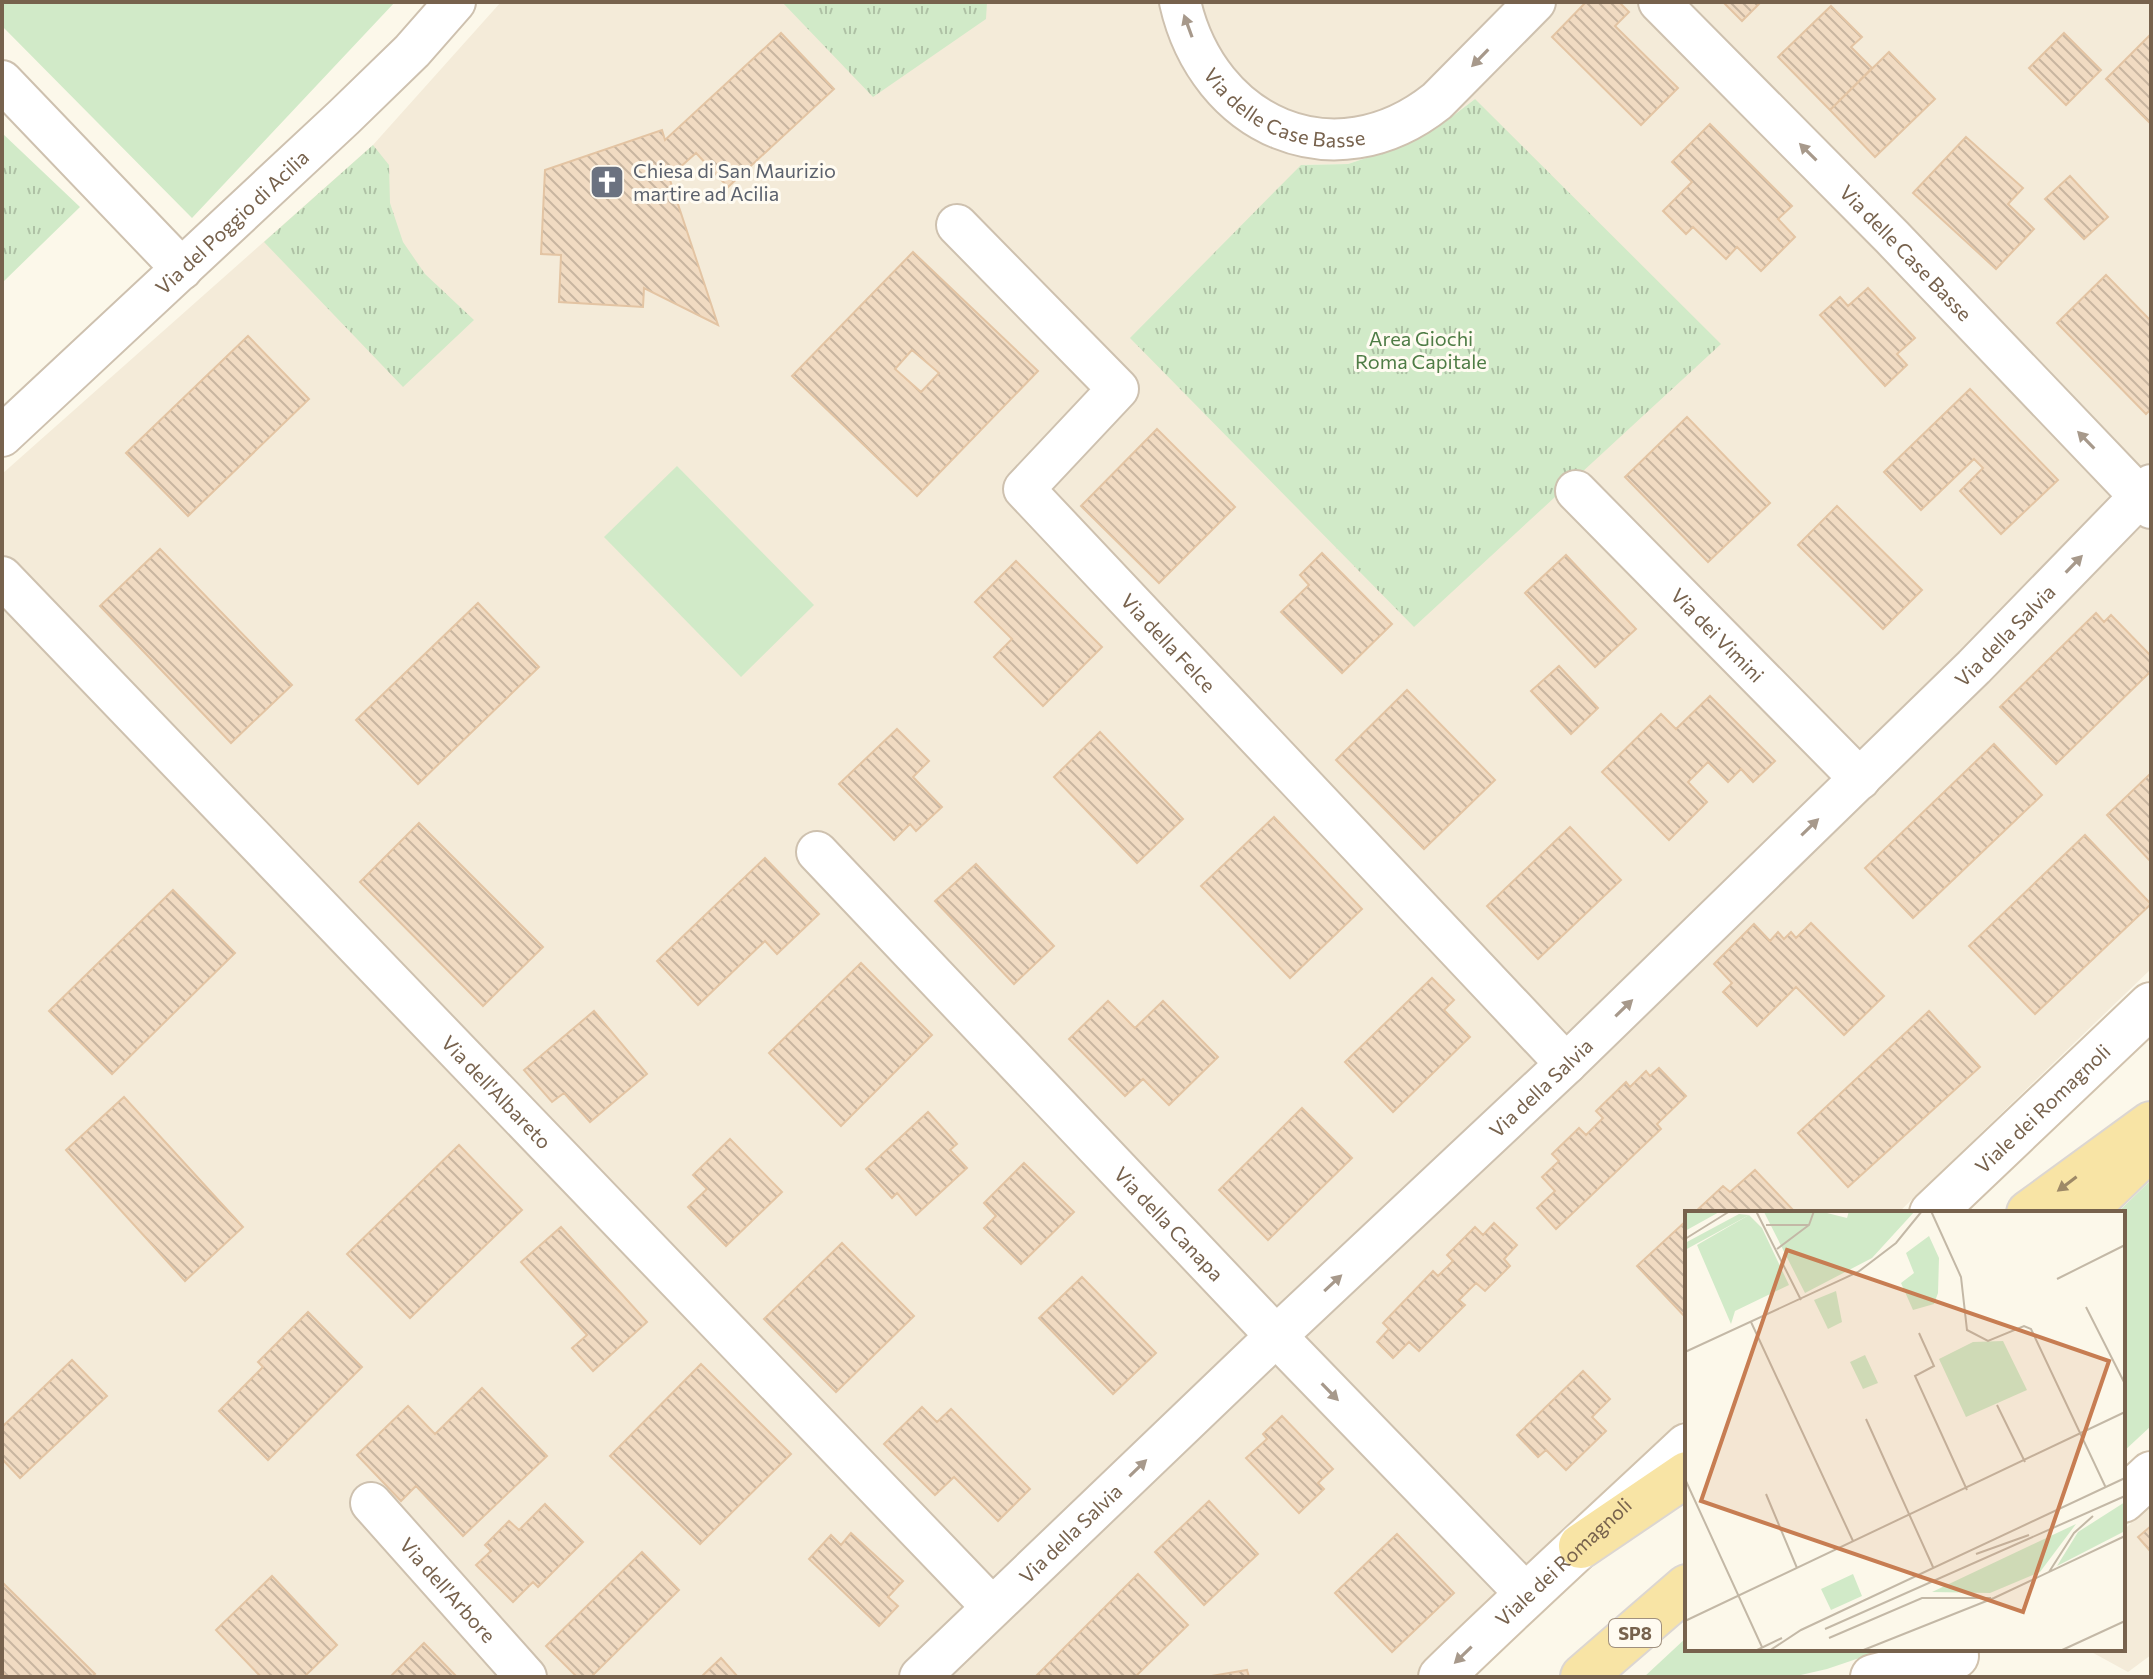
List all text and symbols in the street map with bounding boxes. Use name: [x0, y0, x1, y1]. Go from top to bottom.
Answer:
one-way arrow: [1181, 14, 1193, 38]
one-way arrow: [1471, 48, 1490, 67]
street label: Via delle Case Basse: [1199, 63, 1367, 151]
one-way arrow: [1799, 143, 1818, 162]
street label: Via del Poggio di Acilia: [150, 145, 313, 299]
place label: Chiesa di San Maurizio martire ad Acilia: [633, 158, 836, 205]
church icon: Chiesa di San Maurizio martire ad Acilia: [588, 163, 626, 201]
street label: Via delle Case Basse: [1835, 180, 1977, 325]
park label: Area Giochi Roma Capitale: [1355, 326, 1487, 373]
one-way arrow: [2077, 431, 2096, 450]
one-way arrow: [2064, 555, 2083, 574]
street label: Via della Salvia: [1950, 579, 2060, 691]
street label: Via dei Vimini: [1666, 583, 1769, 687]
street label: Via della Felce: [1116, 588, 1221, 697]
one-way arrow: [1800, 818, 1819, 837]
one-way arrow: [1614, 999, 1633, 1018]
street label: Via dell'Albareto: [437, 1030, 557, 1153]
street label: Via della Salvia: [1484, 1033, 1597, 1142]
street label: Viale dei Romagnoli: [1970, 1039, 2115, 1178]
street label: Via della Canapa: [1110, 1161, 1229, 1286]
one-way arrow: [2056, 1176, 2078, 1192]
inset map: [1685, 1211, 2125, 1651]
one-way arrow: [1323, 1274, 1342, 1292]
one-way arrow: [1320, 1382, 1339, 1401]
one-way arrow: [1128, 1459, 1147, 1477]
street label: Via della Salvia: [1014, 1478, 1127, 1588]
street label: Viale dei Romagnoli: [1490, 1492, 1636, 1631]
street label: Via dell'Arbore: [395, 1532, 501, 1647]
road number: SP8: [1609, 1619, 1661, 1647]
one-way arrow: [1454, 1645, 1473, 1664]

